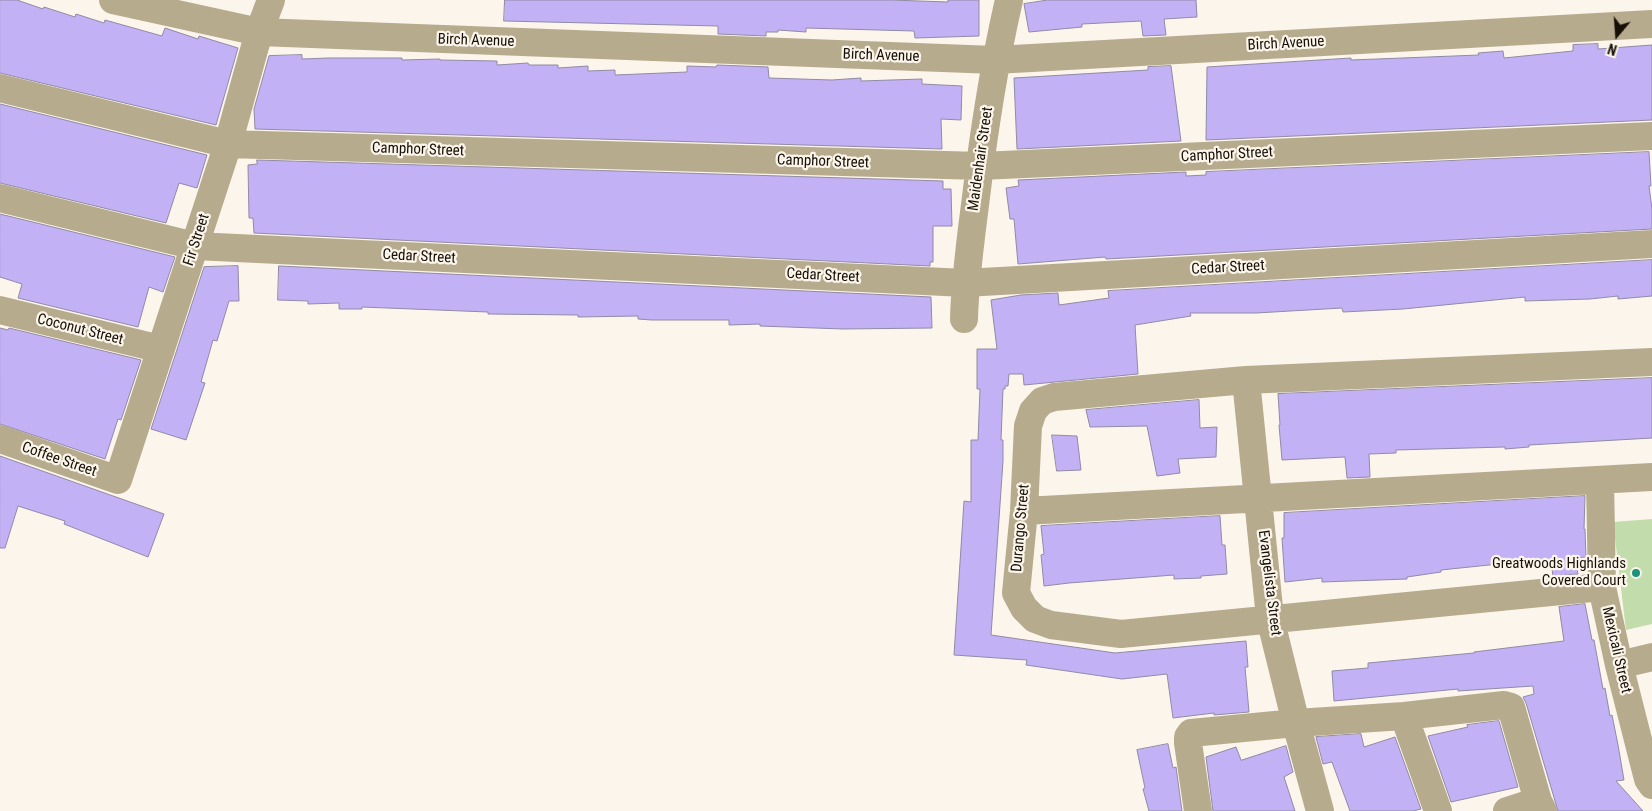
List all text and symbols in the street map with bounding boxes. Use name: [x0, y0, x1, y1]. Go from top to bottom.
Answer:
north arrow: [1592, 10, 1642, 60]
street label: Birch Avenue: [437, 31, 515, 51]
street label: Birch Avenue: [1247, 33, 1325, 55]
text: N: [1606, 40, 1619, 58]
street label: Birch Avenue: [842, 46, 920, 66]
street label: Maidenhair Street: [965, 106, 997, 212]
street label: Camphor Street: [372, 139, 464, 161]
street label: Camphor Street: [1180, 144, 1274, 166]
street label: Camphor Street: [777, 151, 869, 173]
street label: Fir Street: [180, 212, 214, 268]
street label: Cedar Street: [382, 246, 456, 268]
street label: Cedar Street: [1191, 257, 1265, 279]
street label: Cedar Street: [786, 265, 860, 287]
street label: Coconut Street: [35, 311, 125, 349]
street label: Coffee Street: [19, 439, 99, 481]
street label: Durango Street: [1008, 483, 1034, 573]
street label: Evangelista Street: [1254, 529, 1284, 637]
place label: Greatwoods Highlands Covered Court: [1492, 555, 1626, 590]
marker: Greatwoods Highlands Covered Court: [1630, 567, 1642, 579]
street label: Mexicali Street: [1597, 605, 1635, 695]

